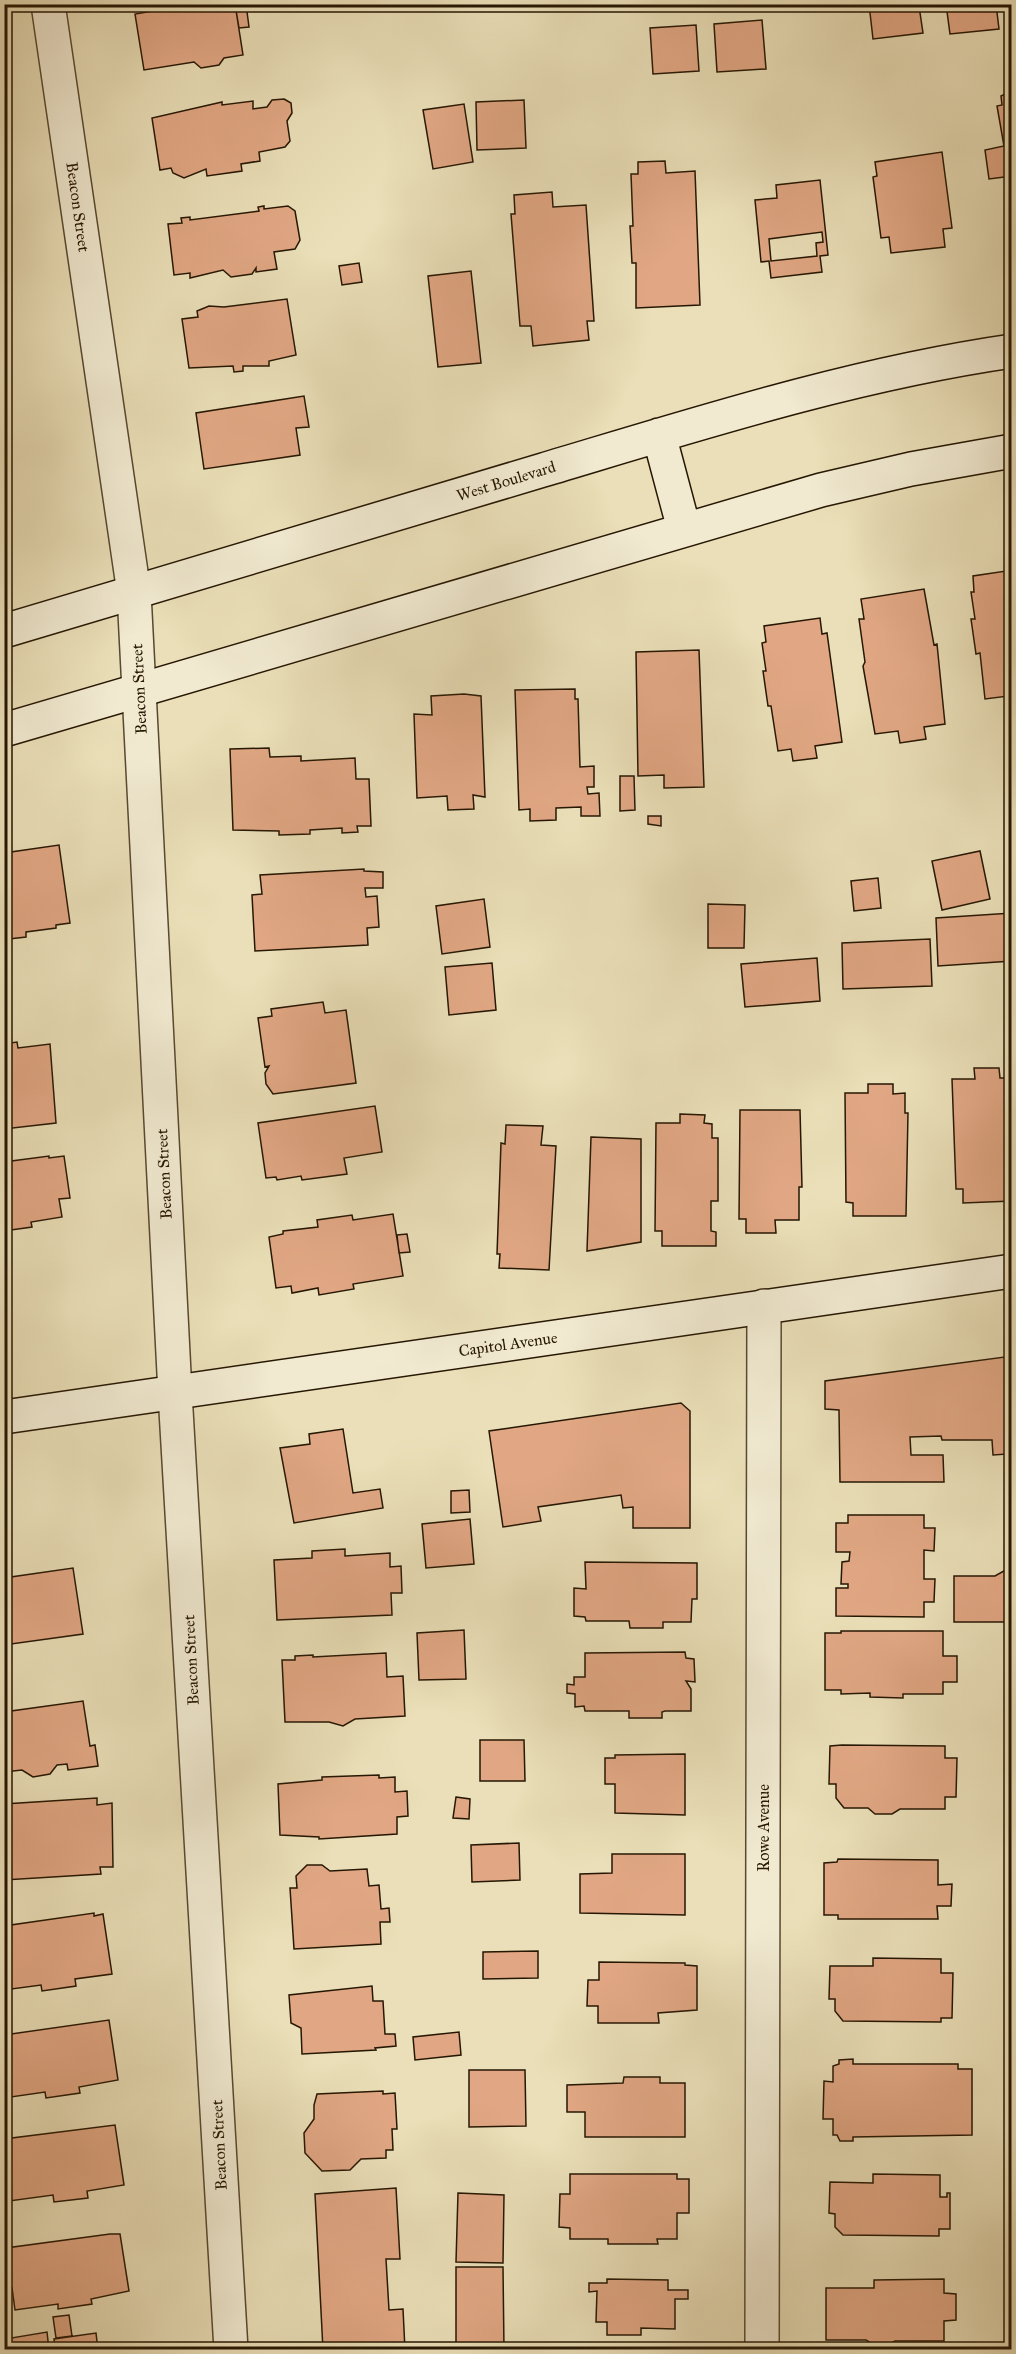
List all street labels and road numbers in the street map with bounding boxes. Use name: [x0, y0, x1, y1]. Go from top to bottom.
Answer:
street label: Beacon Street: [62, 161, 94, 254]
street label: West Boulevard: [454, 457, 558, 505]
street label: Beacon Street: [127, 643, 151, 735]
street label: Beacon Street: [152, 1128, 176, 1220]
street label: Capitol Avenue: [457, 1328, 559, 1360]
street label: Beacon Street: [179, 1614, 203, 1706]
street label: Rowe Avenue: [754, 1784, 773, 1872]
street label: Beacon Street: [207, 2099, 231, 2191]

